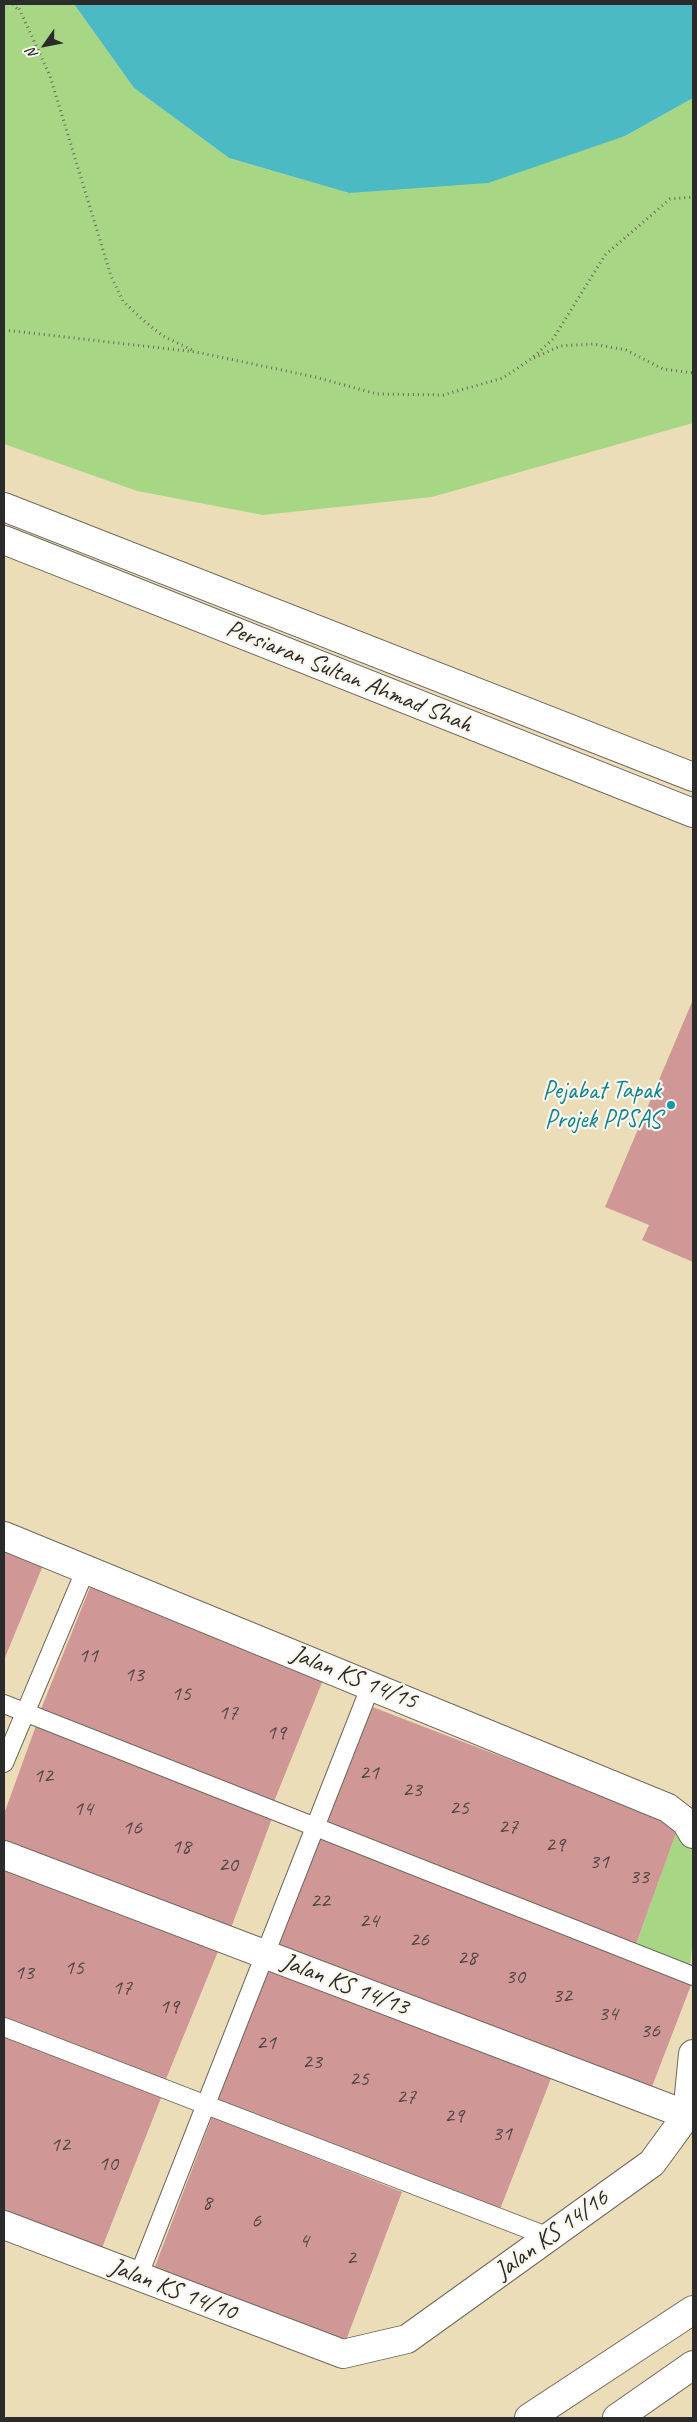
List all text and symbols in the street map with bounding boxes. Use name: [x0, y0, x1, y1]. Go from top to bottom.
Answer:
north arrow: [20, 20, 70, 70]
text: N: [23, 45, 41, 62]
street label: Persiaran Sultan Ahmad Shah: [222, 614, 476, 740]
place label: Pejabat Tapak Projek PPSAS: [542, 1076, 661, 1135]
marker: Pejabat Tapak Projek PPSAS: [665, 1099, 677, 1111]
street label: Jalan KS 14/15: [286, 1639, 422, 1717]
house number: 11: [78, 1643, 98, 1669]
house number: 13: [124, 1662, 144, 1688]
house number: 15: [171, 1681, 191, 1707]
house number: 17: [218, 1700, 238, 1726]
house number: 19: [266, 1720, 286, 1746]
house number: 21: [359, 1760, 379, 1786]
house number: 12: [33, 1763, 53, 1789]
house number: 23: [402, 1777, 422, 1803]
house number: 25: [449, 1795, 469, 1821]
house number: 14: [73, 1796, 93, 1822]
house number: 27: [498, 1814, 518, 1840]
house number: 16: [122, 1815, 142, 1841]
house number: 29: [545, 1832, 565, 1858]
house number: 18: [171, 1834, 191, 1860]
house number: 31: [589, 1849, 609, 1875]
house number: 20: [218, 1852, 238, 1878]
house number: 33: [629, 1864, 649, 1890]
house number: 22: [310, 1888, 330, 1914]
house number: 24: [359, 1908, 379, 1934]
house number: 26: [409, 1927, 429, 1953]
house number: 28: [457, 1945, 477, 1971]
street label: Jalan KS 14/13: [277, 1947, 413, 2023]
house number: 15: [64, 1955, 84, 1981]
house number: 13: [14, 1960, 34, 1986]
house number: 30: [505, 1964, 525, 1990]
house number: 17: [112, 1975, 132, 2001]
house number: 32: [552, 1983, 572, 2009]
house number: 19: [159, 1994, 179, 2020]
house number: 34: [598, 2001, 618, 2027]
house number: 36: [640, 2018, 660, 2044]
house number: 21: [256, 2030, 276, 2056]
house number: 23: [302, 2049, 322, 2075]
house number: 25: [349, 2066, 369, 2092]
house number: 27: [396, 2084, 416, 2110]
house number: 29: [444, 2103, 464, 2129]
house number: 31: [492, 2121, 512, 2147]
house number: 12: [50, 2132, 70, 2158]
house number: 10: [98, 2151, 118, 2177]
street label: Jalan KS 14/16: [489, 2184, 615, 2286]
house number: 8: [202, 2190, 212, 2216]
house number: 6: [251, 2208, 261, 2234]
house number: 4: [299, 2228, 309, 2254]
house number: 2: [346, 2245, 356, 2271]
street label: Jalan KS 14/10: [105, 2252, 241, 2328]

